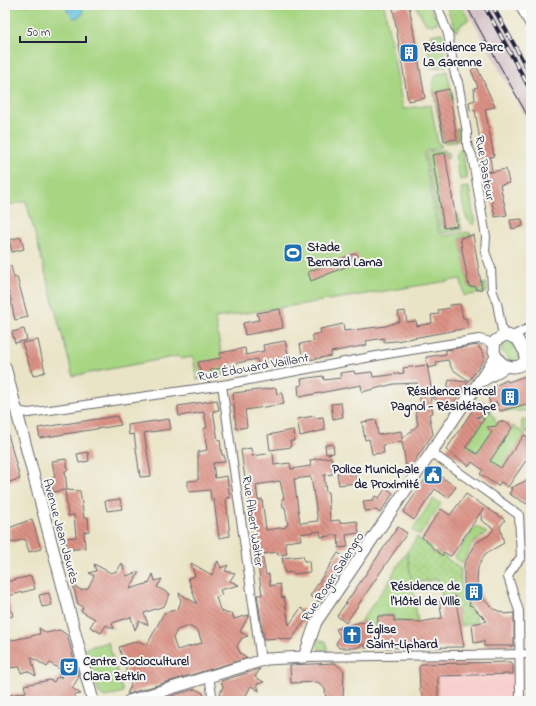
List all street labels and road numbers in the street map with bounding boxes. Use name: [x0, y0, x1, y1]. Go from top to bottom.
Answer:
street label: Rue Pasteur: [469, 134, 500, 203]
street label: Rue Édouard Vaillant: [196, 348, 311, 387]
street label: Rue Albert Walter: [237, 474, 268, 569]
street label: Avenue Jean Jaurès: [37, 477, 84, 586]
street label: Rue Roger Salengro: [297, 528, 370, 626]

